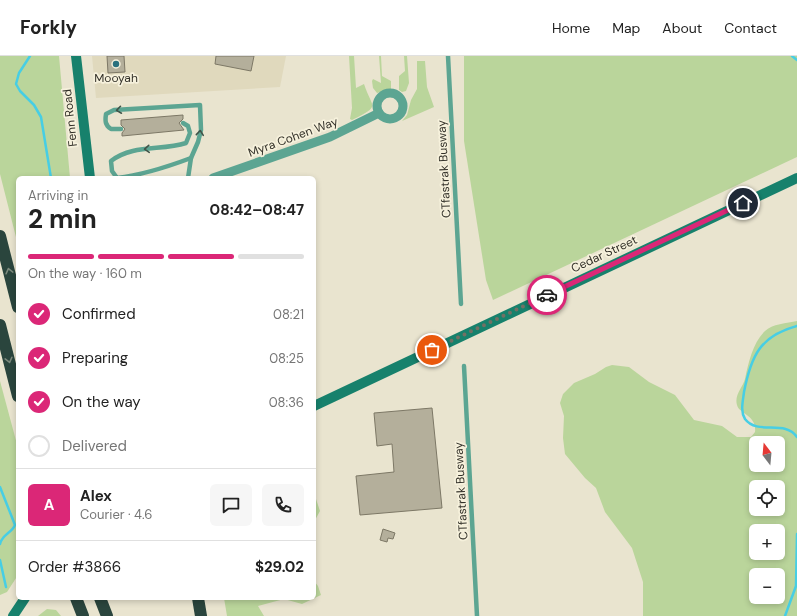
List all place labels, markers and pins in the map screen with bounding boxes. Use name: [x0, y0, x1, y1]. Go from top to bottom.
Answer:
marker: Mooyah: [111, 59, 121, 69]
place label: Mooyah: [94, 70, 138, 86]
pin: [726, 186, 760, 220]
pin: [415, 333, 449, 367]

